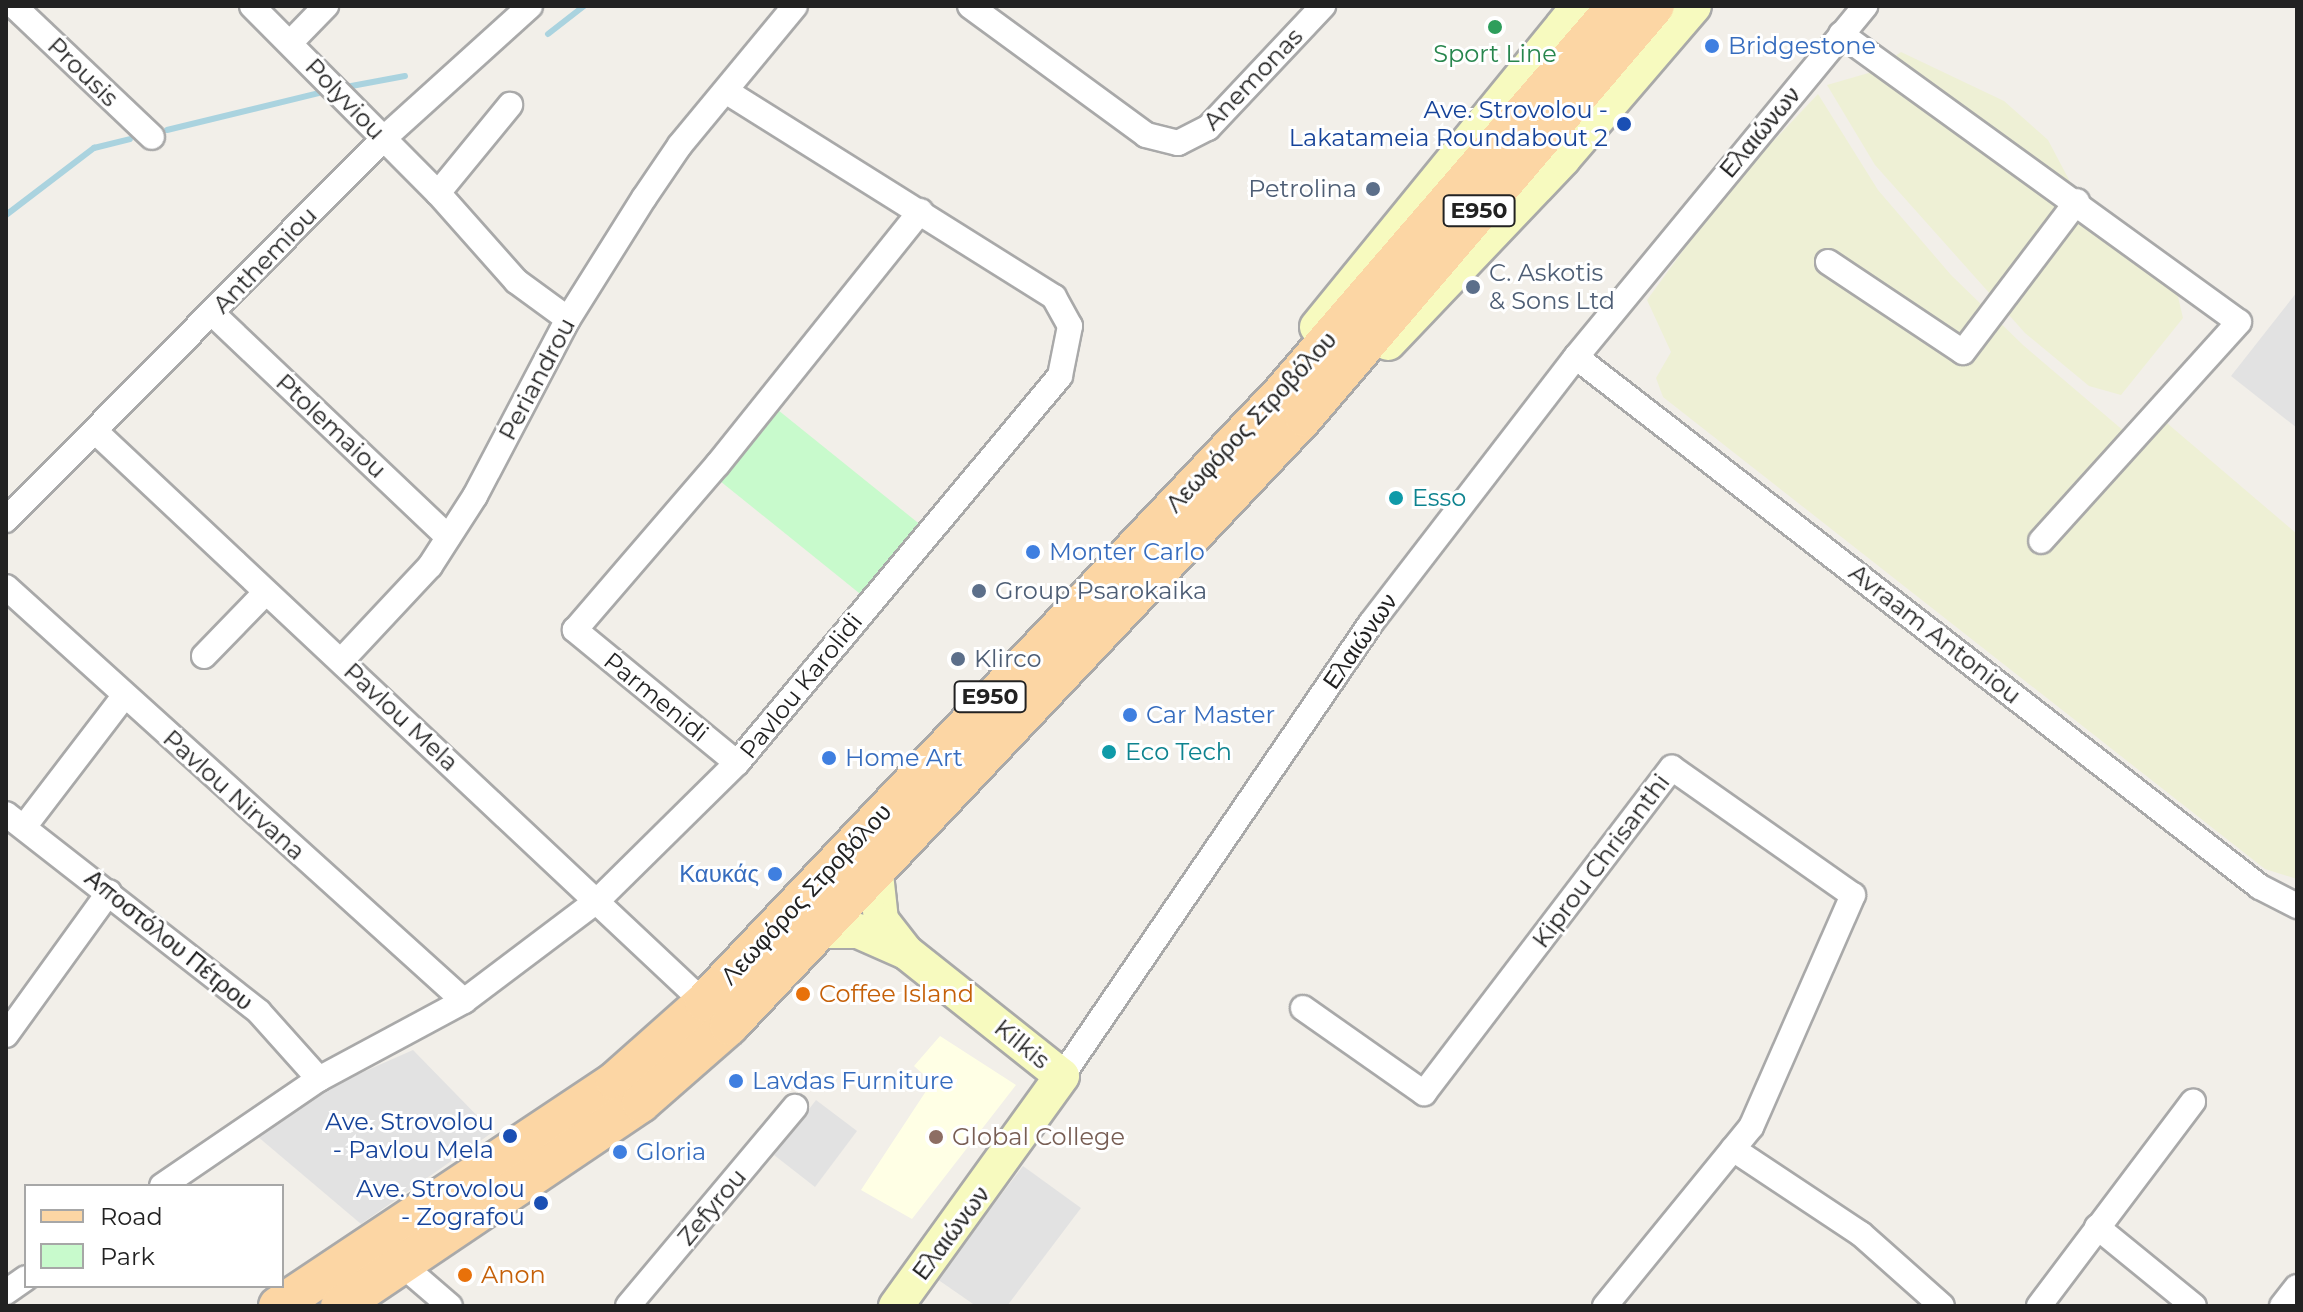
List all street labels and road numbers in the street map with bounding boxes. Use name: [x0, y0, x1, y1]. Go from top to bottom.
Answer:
street label: Anemonas: [1197, 22, 1309, 136]
street label: Prousis: [42, 31, 124, 113]
street label: Polyviou: [299, 52, 391, 146]
street label: Ελαιώνων: [1714, 81, 1806, 183]
road number: E950: [1441, 193, 1517, 229]
street label: Anthemiou: [207, 201, 323, 319]
street label: Periandrou: [493, 313, 581, 445]
street label: Λεωφόρος Στροβόλου: [1160, 326, 1342, 518]
street label: Ptolemaiou: [270, 368, 392, 484]
street label: Avraam Antoniou: [1843, 558, 2027, 710]
street label: Ελαιώνων: [1317, 588, 1403, 694]
street label: Pavlou Karolidi: [734, 608, 868, 764]
street label: Parmenidi: [598, 646, 714, 748]
street label: Pavlou Mela: [338, 657, 464, 777]
road number: E950: [952, 679, 1028, 715]
street label: Pavlou Nirvana: [157, 724, 311, 866]
street label: Kiprou Chrisanthi: [1526, 768, 1676, 954]
street label: Λεωφόρος Στροβόλου: [715, 798, 897, 990]
street label: Αποστόλου Πέτρου: [79, 863, 259, 1017]
street label: Kilkis: [989, 1013, 1055, 1075]
street label: Zefyrou: [672, 1163, 752, 1251]
street label: Ελαιώνων: [906, 1181, 996, 1285]

